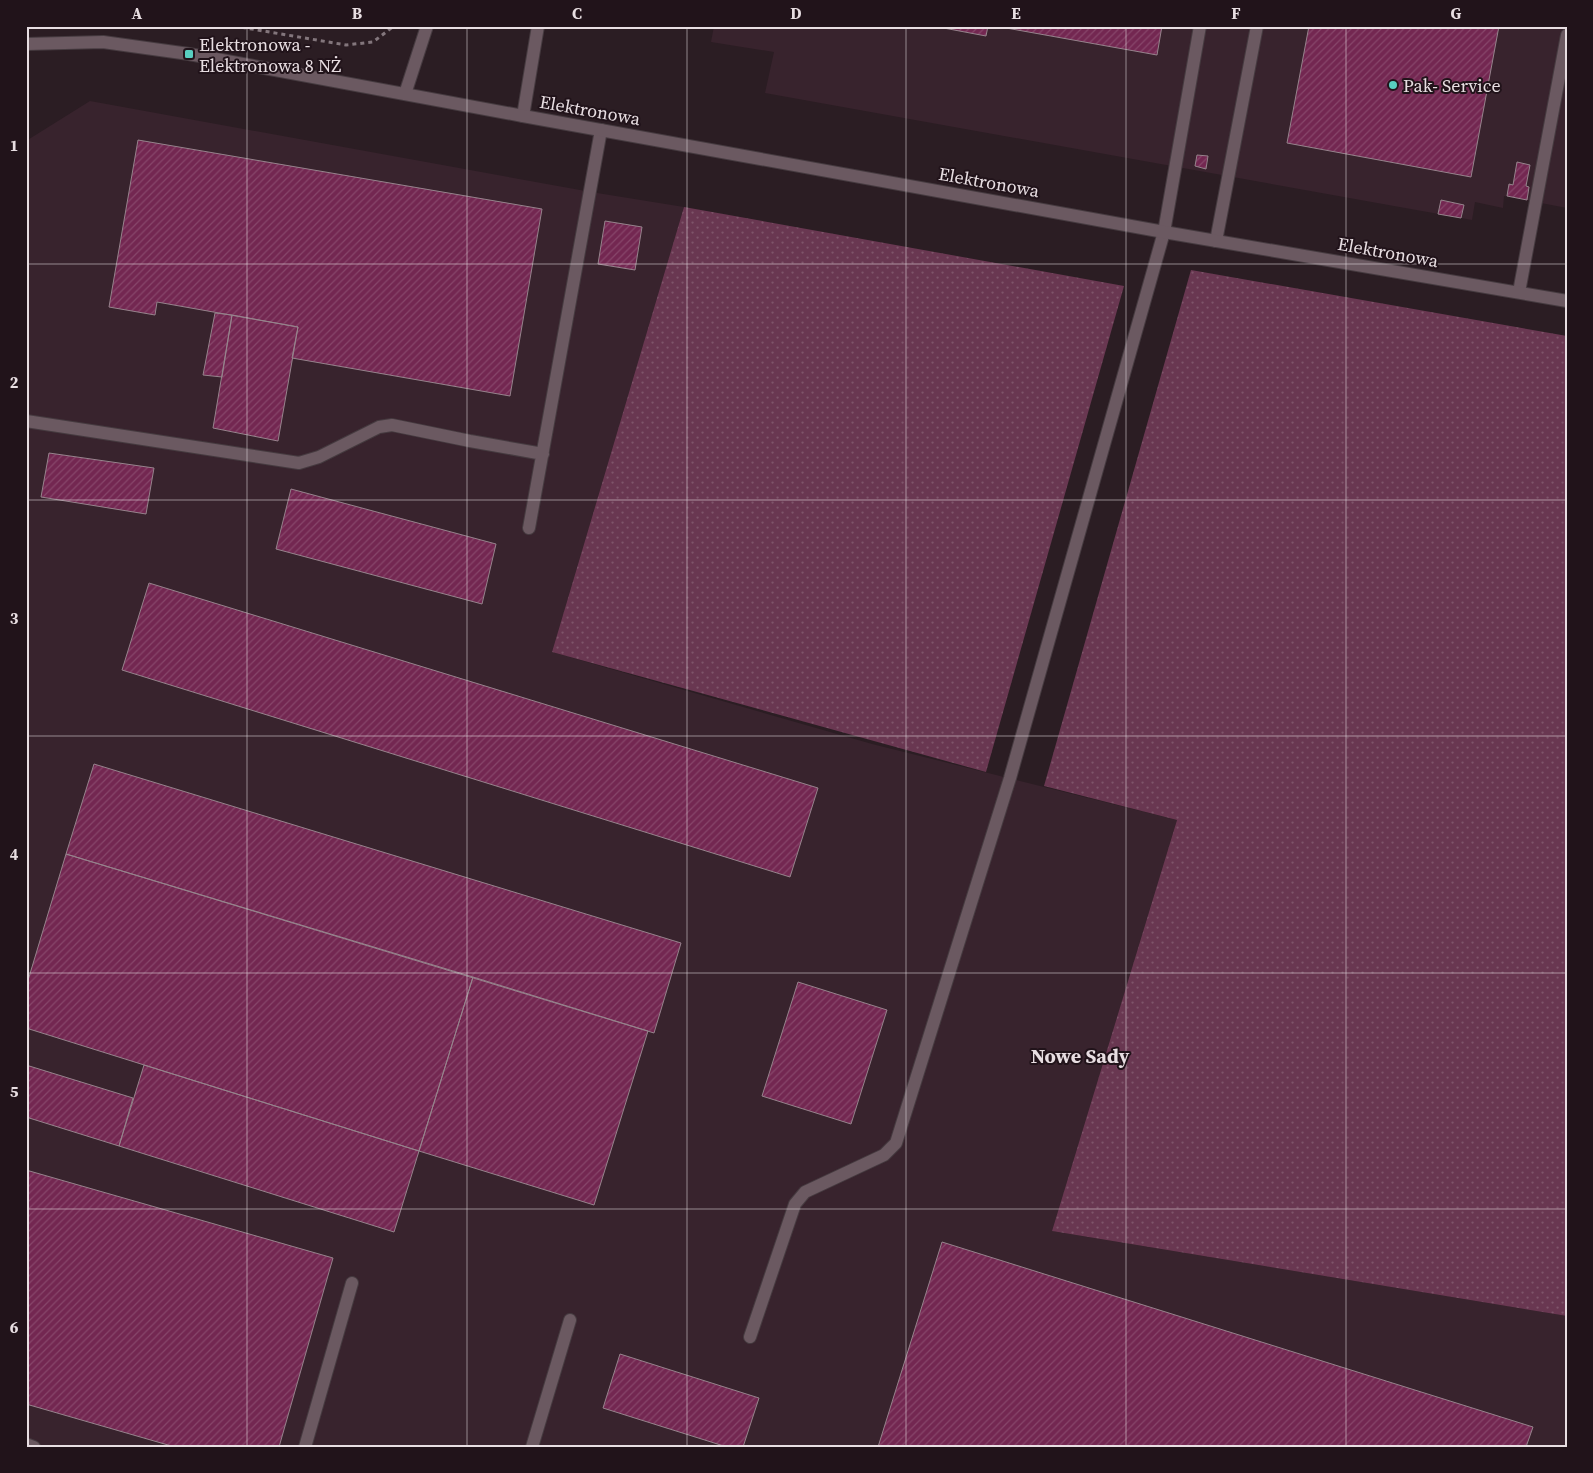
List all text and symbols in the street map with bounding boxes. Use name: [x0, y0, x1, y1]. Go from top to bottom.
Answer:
text: A: [132, 2, 143, 24]
text: B: [352, 2, 363, 24]
text: C: [572, 2, 582, 24]
text: D: [790, 2, 802, 24]
text: E: [1011, 2, 1021, 24]
text: F: [1231, 2, 1241, 24]
text: G: [1451, 2, 1462, 24]
place label: Elektronowa - Elektronowa 8 NŻ: [199, 32, 341, 78]
marker: Elektronowa - Elektronowa 8 NŻ: [183, 48, 195, 60]
place label: Pak- Service: [1403, 73, 1501, 98]
marker: Pak- Service: [1387, 79, 1399, 91]
street label: Elektronowa: [538, 89, 643, 131]
text: 1: [10, 134, 18, 156]
street label: Elektronowa: [937, 161, 1042, 203]
street label: Elektronowa: [1336, 231, 1441, 273]
text: 2: [10, 371, 19, 393]
text: 3: [10, 607, 19, 629]
text: 4: [10, 843, 19, 865]
district label: Nowe Sady: [1031, 1042, 1130, 1070]
text: 5: [10, 1080, 19, 1102]
text: 6: [10, 1316, 19, 1338]

